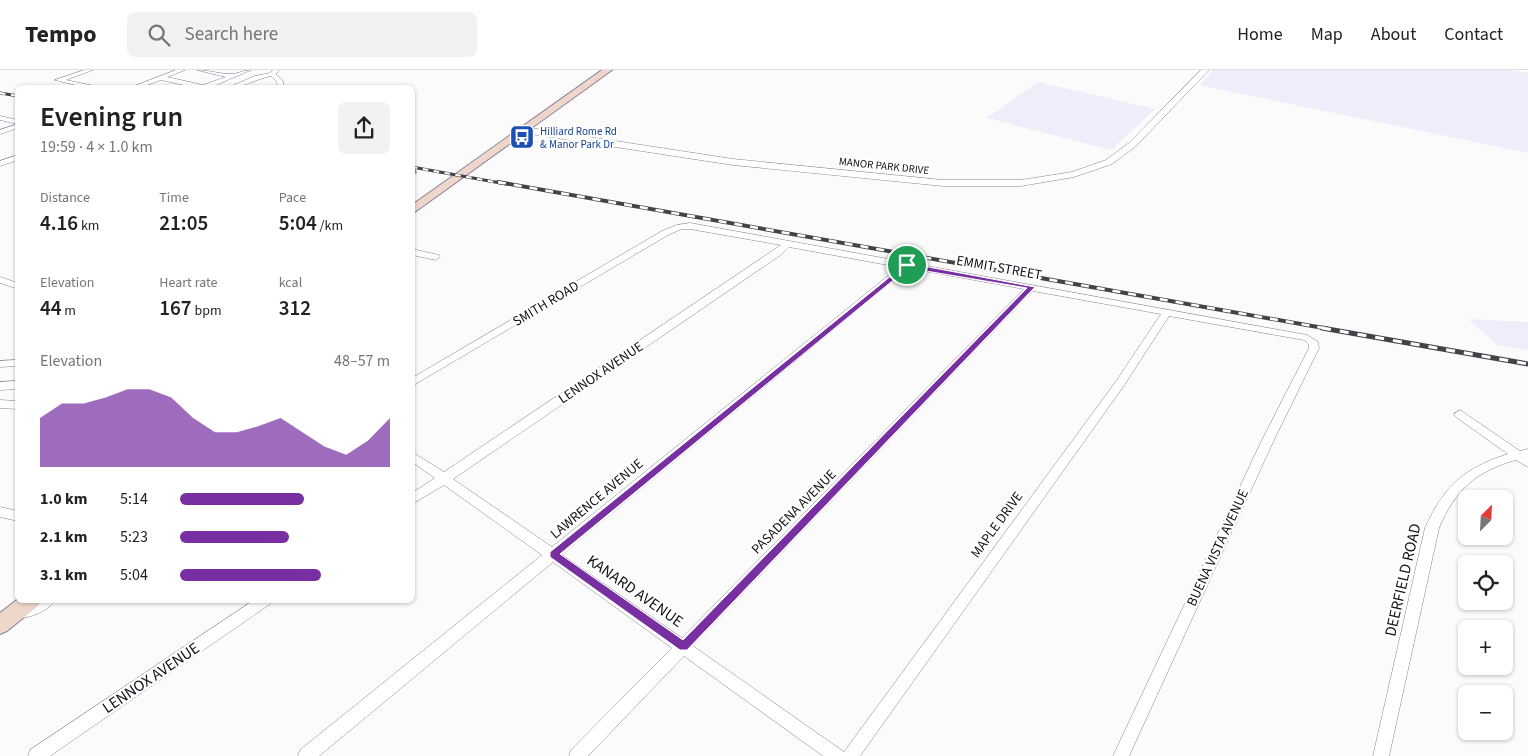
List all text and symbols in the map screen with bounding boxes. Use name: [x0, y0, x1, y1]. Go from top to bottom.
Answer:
search box: [127, 12, 477, 57]
text: Tempo: [25, 17, 97, 52]
icon: search: [145, 21, 173, 49]
text: Search here: [185, 21, 278, 48]
text: Home: [1237, 22, 1283, 47]
text: Map: [1311, 22, 1343, 47]
text: About: [1371, 22, 1416, 47]
text: Contact: [1444, 22, 1503, 47]
text: Evening run: [40, 97, 183, 137]
button: share: [338, 102, 390, 154]
bus stop icon: Hilliard Rome Rd & Manor Park Dr: [509, 124, 535, 150]
place label: Hilliard Rome Rd & Manor Park Dr: [540, 124, 617, 152]
text: 19:59 · 4 × 1.0 km: [40, 136, 153, 158]
street label: MANOR PARK DRIVE: [838, 154, 930, 178]
text: Distance: [40, 188, 90, 208]
text: Time: [159, 188, 189, 208]
text: Pace: [279, 188, 306, 208]
text: 4.16: [40, 208, 78, 238]
text: 21:05: [159, 208, 208, 238]
text: 5:04: [279, 208, 317, 238]
text: km: [78, 216, 99, 236]
text: /km: [317, 216, 343, 236]
pin: [886, 244, 928, 286]
icon: arrive: [893, 251, 921, 279]
street label: EMMIT STREET: [955, 251, 1044, 285]
text: Elevation: [40, 273, 95, 293]
text: Heart rate: [159, 273, 218, 293]
text: kcal: [279, 273, 302, 293]
street label: SMITH ROAD: [509, 276, 583, 332]
text: 44: [40, 293, 62, 323]
text: 167: [159, 293, 192, 323]
text: 312: [279, 293, 311, 323]
text: m: [62, 301, 76, 321]
text: bpm: [192, 301, 222, 321]
street label: LENNOX AVENUE: [554, 337, 648, 409]
text: Elevation: [40, 350, 102, 372]
text: 48–57 m: [334, 350, 390, 372]
street label: LAWRENCE AVENUE: [546, 454, 648, 544]
street label: PASADENA AVENUE: [747, 465, 841, 559]
street label: BUENA VISTA AVENUE: [1182, 486, 1254, 610]
text: 1.0 km: [40, 488, 87, 510]
text: 5:14: [120, 488, 148, 510]
street label: MAPLE DRIVE: [966, 488, 1028, 562]
north arrow: [1458, 490, 1512, 545]
map controls: [1458, 490, 1513, 740]
street label: DEERFIELD ROAD: [1379, 521, 1427, 639]
text: 2.1 km: [40, 526, 87, 548]
text: 5:23: [120, 526, 148, 548]
street label: KANARD AVENUE: [582, 550, 688, 632]
button: locate: [1458, 555, 1513, 610]
text: 3.1 km: [40, 564, 87, 586]
text: 5:04: [120, 564, 148, 586]
button: +: [1458, 620, 1513, 675]
street label: LENNOX AVENUE: [98, 637, 204, 719]
button: −: [1458, 685, 1513, 740]

